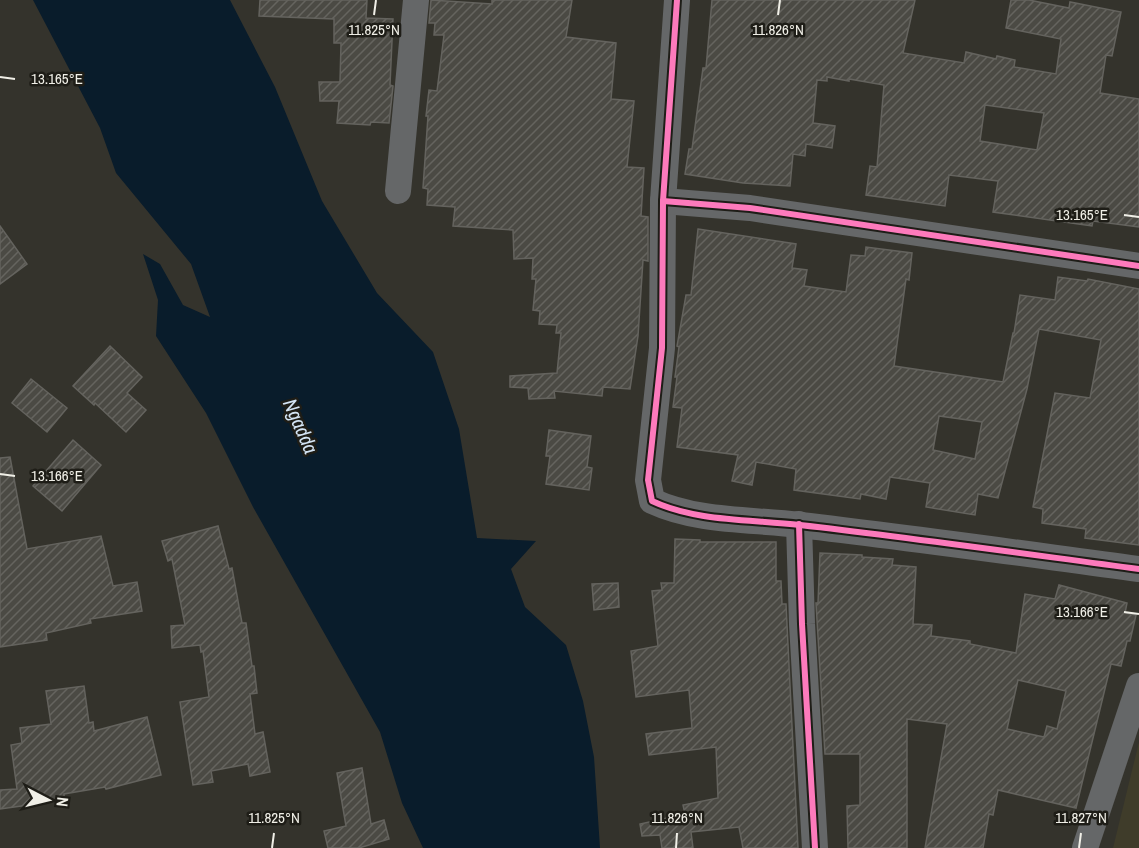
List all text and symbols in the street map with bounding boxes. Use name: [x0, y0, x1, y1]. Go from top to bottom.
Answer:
text: 11.825°N: [348, 19, 400, 40]
text: 11.826°N: [752, 19, 804, 40]
text: 13.165°E: [31, 68, 83, 89]
text: 13.165°E: [1056, 204, 1108, 225]
water label: Ngadda: [277, 394, 325, 458]
text: 13.166°E: [31, 465, 83, 486]
text: 13.166°E: [1056, 601, 1108, 622]
north arrow: [18, 770, 78, 830]
text: N: [51, 796, 74, 808]
text: 11.825°N: [248, 807, 300, 828]
text: 11.826°N: [651, 807, 703, 828]
text: 11.827°N: [1055, 807, 1107, 828]

